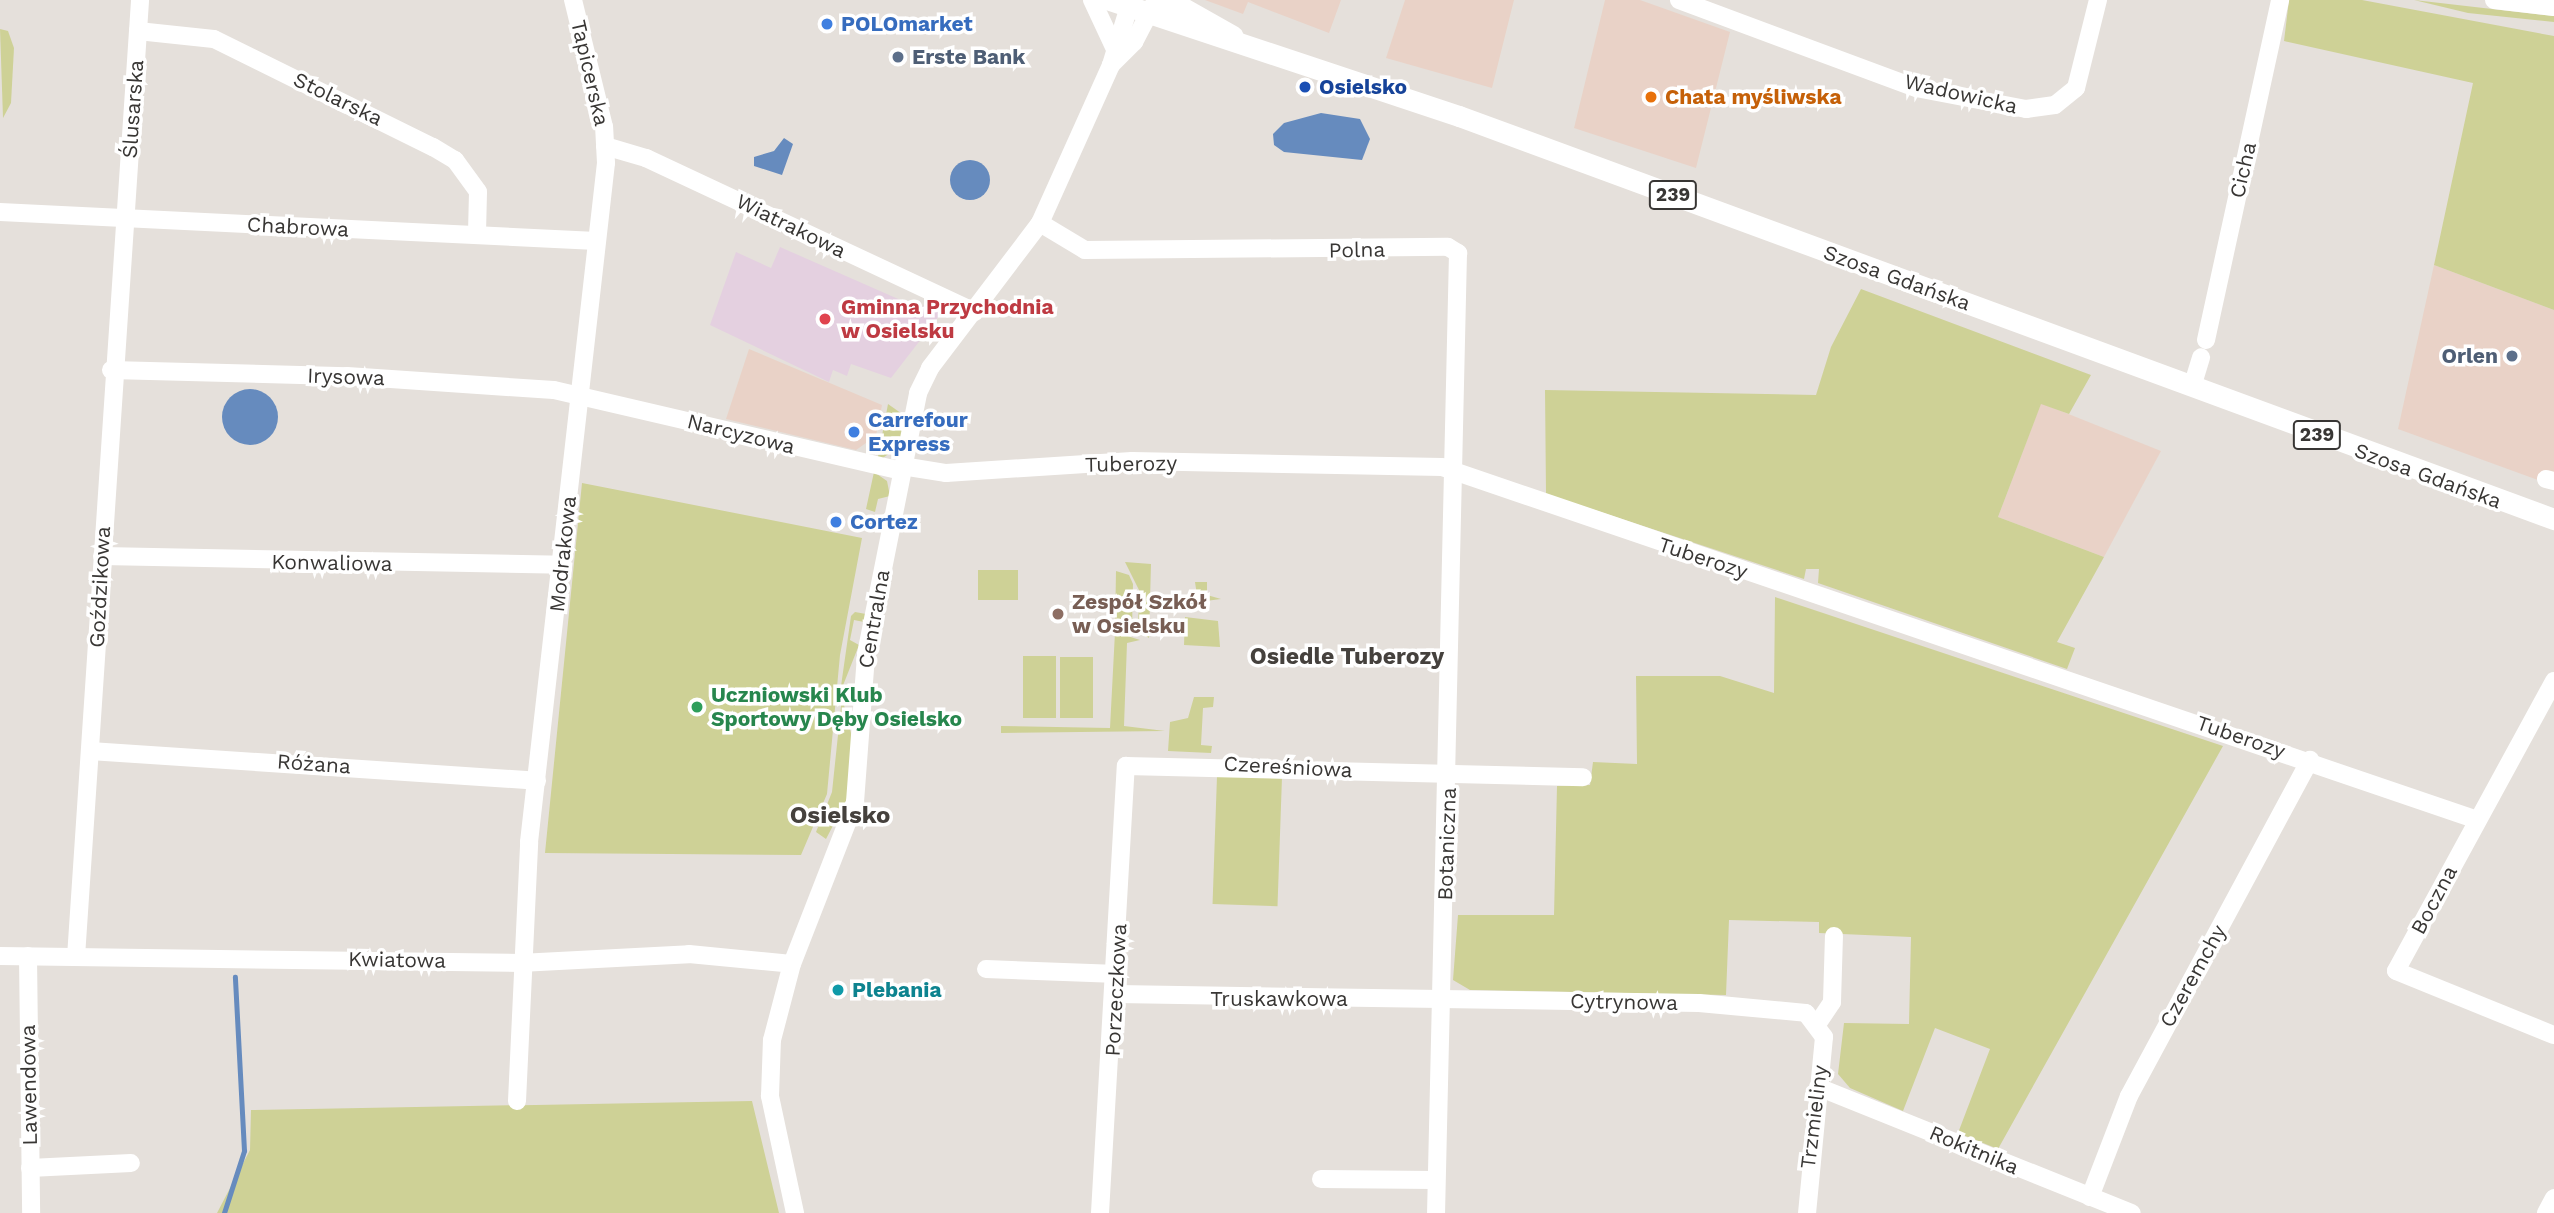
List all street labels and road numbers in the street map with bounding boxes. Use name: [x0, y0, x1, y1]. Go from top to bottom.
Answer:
street label: Tapicerska: [566, 18, 614, 128]
street label: Ślusarska: [117, 59, 149, 159]
street label: Stolarska: [289, 67, 387, 131]
street label: Wadowicka: [1902, 69, 2020, 119]
street label: Cicha: [2224, 140, 2262, 200]
road number: 239: [1648, 180, 1698, 210]
street label: Wiatrakowa: [732, 189, 850, 263]
street label: Chabrowa: [246, 212, 350, 242]
street label: Polna: [1329, 237, 1385, 263]
street label: Szosa Gdańska: [1820, 240, 1974, 316]
street label: Irysowa: [307, 363, 385, 391]
street label: Narcyzowa: [685, 408, 797, 460]
road number: 239: [2292, 420, 2342, 450]
street label: Szosa Gdańska: [2351, 438, 2505, 514]
street label: Tuberozy: [1085, 451, 1177, 477]
street label: Modrakowa: [544, 495, 582, 613]
street label: Goździkowa: [84, 526, 116, 648]
street label: Tuberozy: [1655, 532, 1751, 584]
street label: Konwaliowa: [271, 549, 393, 577]
street label: Centralna: [853, 568, 895, 670]
street label: Tuberozy: [2193, 710, 2289, 764]
street label: Różana: [276, 749, 352, 779]
street label: Czereśniowa: [1223, 751, 1353, 783]
street label: Botaniczna: [1432, 787, 1462, 901]
street label: Boczna: [2405, 861, 2463, 939]
street label: Czeremchy: [2155, 920, 2231, 1032]
street label: Porzeczkowa: [1100, 923, 1132, 1057]
street label: Kwiatowa: [348, 947, 446, 973]
street label: Truskawkowa: [1210, 986, 1348, 1012]
street label: Cytrynowa: [1570, 988, 1678, 1016]
street label: Lawendowa: [15, 1024, 43, 1146]
street label: Trzmieliny: [1795, 1064, 1833, 1170]
street label: Rokitnika: [1926, 1120, 2022, 1180]

